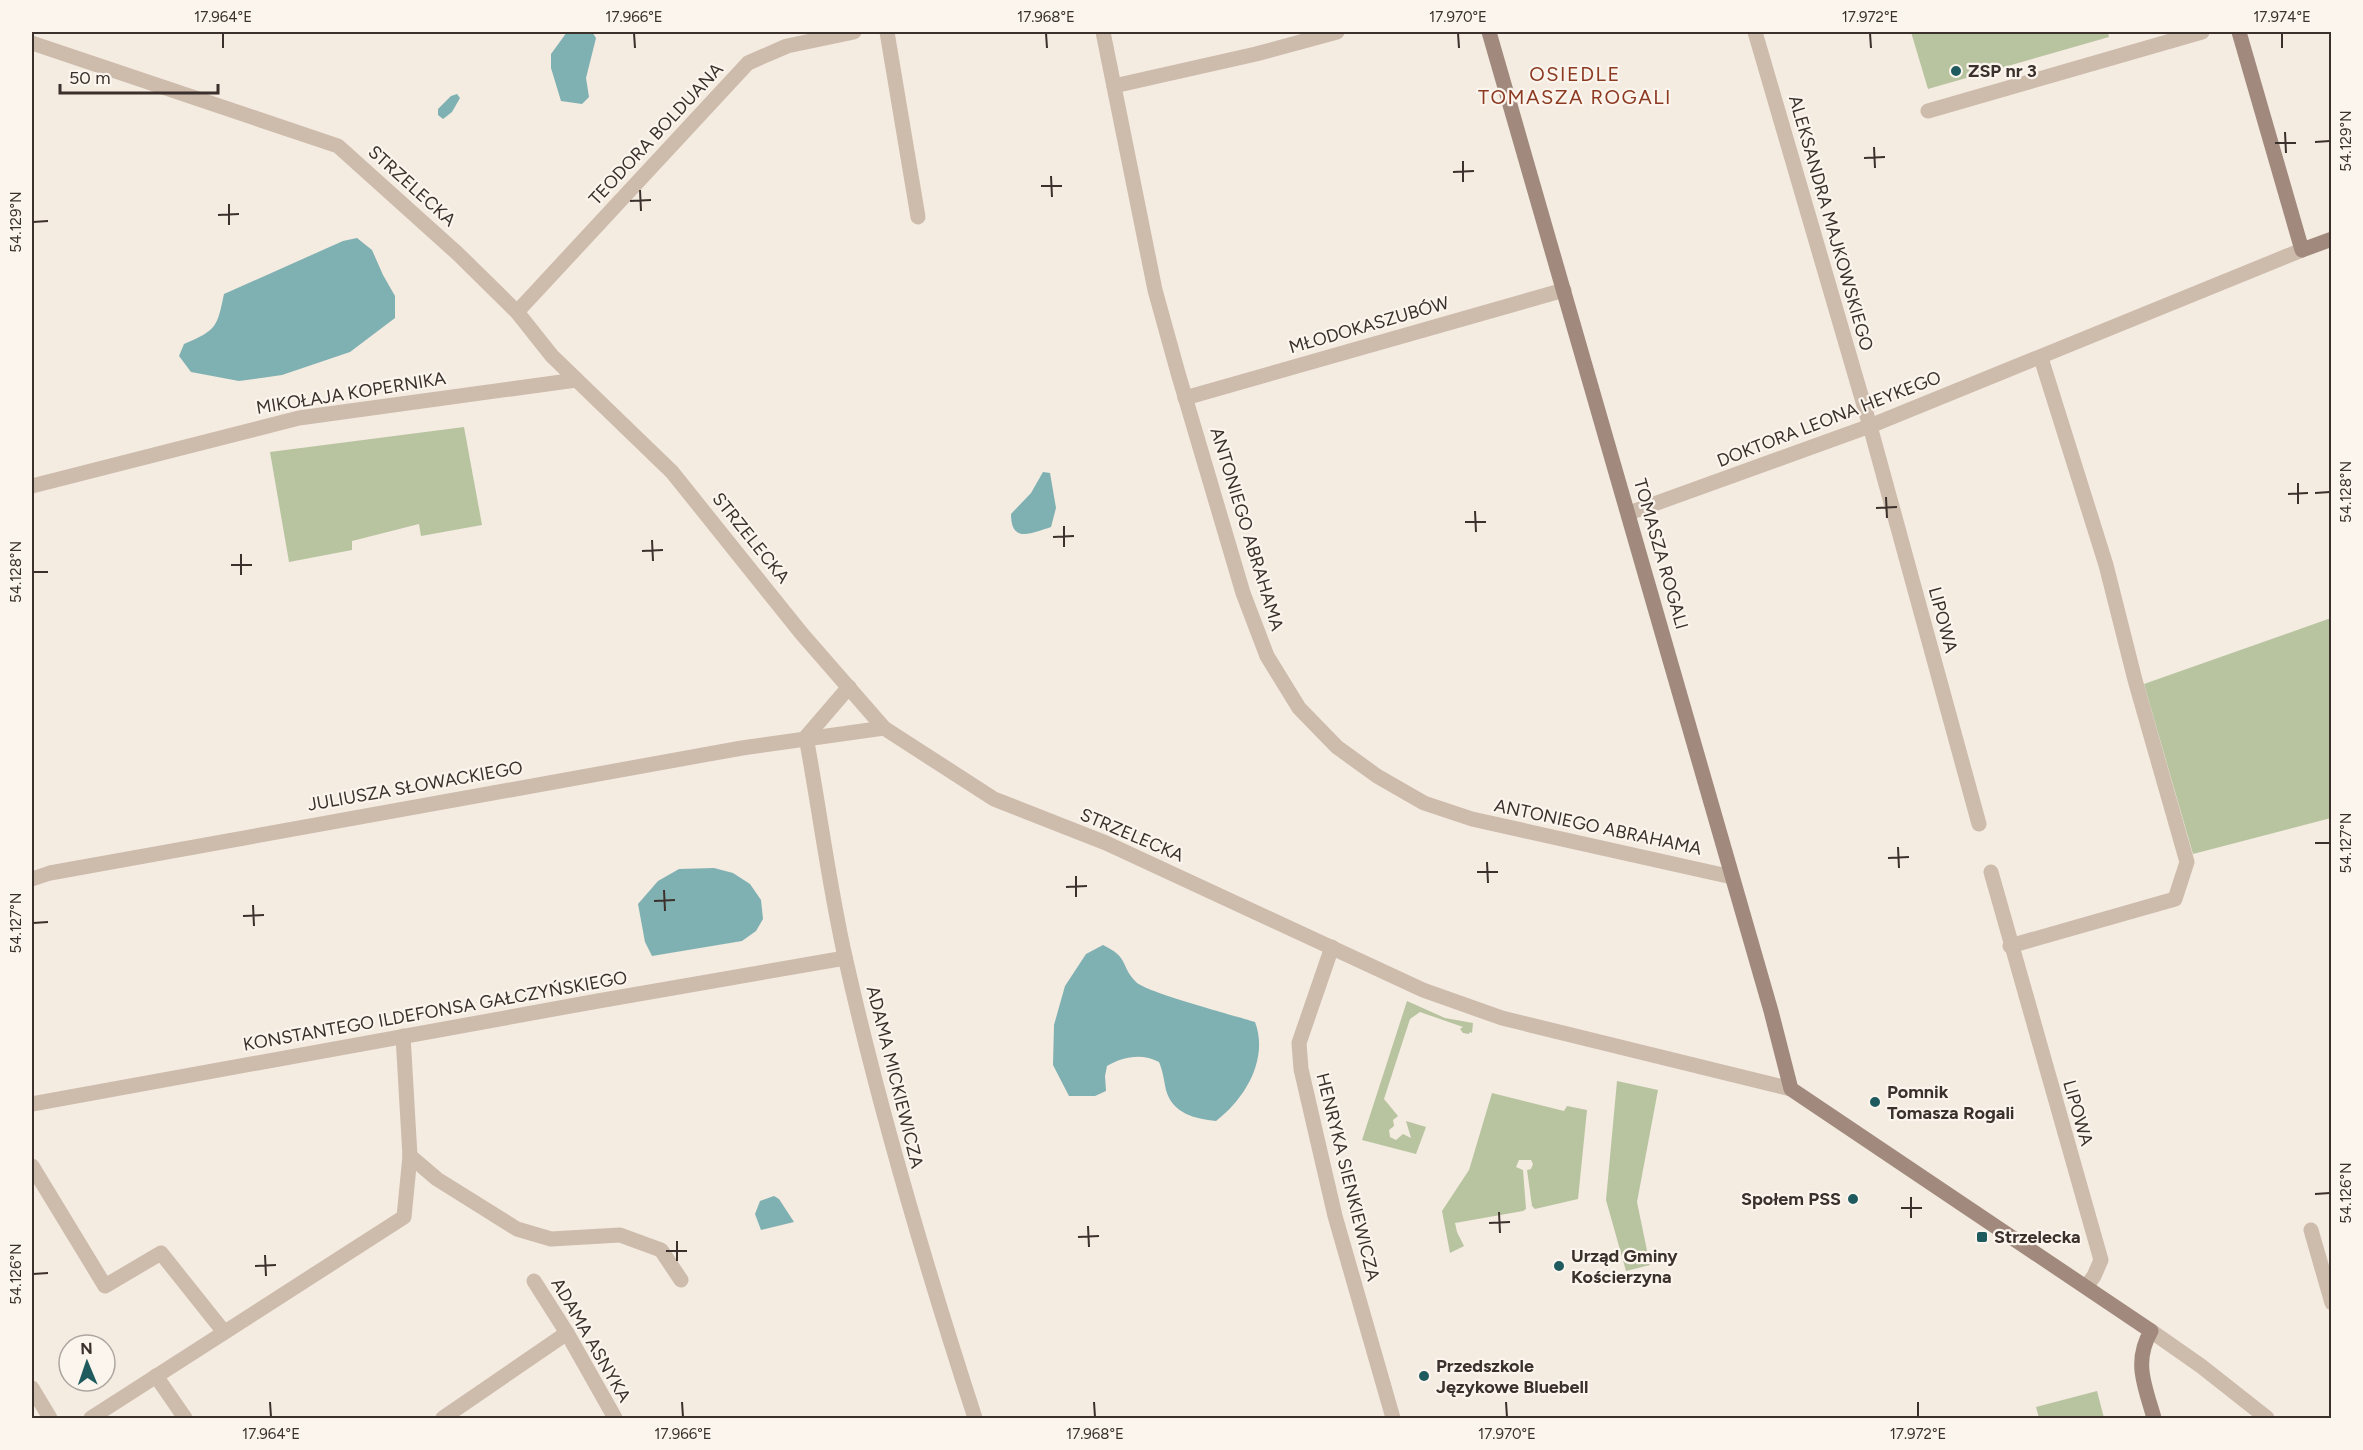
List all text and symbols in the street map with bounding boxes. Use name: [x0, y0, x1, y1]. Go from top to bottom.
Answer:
text: 17.964°E: [194, 8, 252, 26]
text: 17.966°E: [605, 8, 663, 26]
text: 17.968°E: [1017, 8, 1075, 26]
text: 17.970°E: [1429, 8, 1487, 26]
text: 17.972°E: [1842, 8, 1898, 26]
text: 17.974°E: [2253, 8, 2311, 26]
scale bar: [60, 57, 218, 95]
street label: TEODORA BOLDUANA: [584, 58, 728, 210]
place label: ZSP nr 3: [1968, 60, 2037, 82]
district label: OSIEDLE TOMASZA ROGALI: [1478, 62, 1672, 109]
marker: ZSP nr 3: [1949, 64, 1963, 78]
text: 50 m: [69, 67, 111, 89]
street label: ALEKSANDRA MAJKOWSKIEGO: [1784, 93, 1878, 353]
text: 54.129°N: [2337, 110, 2355, 172]
street label: STRZELECKA: [364, 141, 460, 231]
text: 54.129°N: [7, 191, 25, 253]
street label: MŁODOKASZUBÓW: [1286, 291, 1452, 358]
street label: DOKTORA LEONA HEYKEGO: [1714, 366, 1944, 472]
street label: MIKOŁAJA KOPERNIKA: [255, 367, 447, 419]
street label: ANTONIEGO ABRAHAMA: [1206, 425, 1288, 633]
text: 54.128°N: [2337, 461, 2355, 523]
street label: TOMASZA ROGALI: [1629, 476, 1693, 632]
street label: STRZELECKA: [708, 488, 794, 588]
text: 54.128°N: [7, 541, 25, 603]
street label: LIPOWA: [1924, 585, 1962, 655]
street label: JULIUSZA SŁOWACKIEGO: [306, 756, 524, 816]
street label: ANTONIEGO ABRAHAMA: [1492, 794, 1704, 860]
street label: STRZELECKA: [1077, 803, 1187, 867]
text: 54.127°N: [2337, 813, 2355, 873]
text: 54.127°N: [7, 893, 25, 953]
street label: KONSTANTEGO ILDEFONSA GAŁCZYŃSKIEGO: [241, 966, 629, 1056]
street label: ADAMA MICKIEWICZA: [862, 984, 928, 1170]
street label: HENRYKA SIENKIEWICZA: [1311, 1071, 1385, 1283]
street label: LIPOWA: [2058, 1078, 2098, 1148]
place label: Pomnik Tomasza Rogali: [1887, 1081, 2015, 1124]
marker: Pomnik Tomasza Rogali: [1868, 1095, 1882, 1109]
text: 54.126°N: [2337, 1162, 2355, 1224]
place label: Społem PSS: [1741, 1188, 1841, 1210]
marker: Społem PSS: [1846, 1192, 1860, 1206]
place label: Strzelecka: [1994, 1226, 2081, 1248]
marker: Strzelecka: [1975, 1230, 1989, 1244]
text: 54.126°N: [7, 1243, 25, 1305]
place label: Urząd Gminy Kościerzyna: [1571, 1245, 1678, 1288]
marker: Urząd Gminy Kościerzyna: [1552, 1259, 1566, 1273]
street label: ADAMA ASNYKA: [547, 1274, 635, 1406]
north arrow: [57, 1333, 117, 1393]
text: N: [80, 1339, 93, 1358]
place label: Przedszkole Językowe Bluebell: [1436, 1355, 1588, 1398]
marker: Przedszkole Językowe Bluebell: [1417, 1369, 1431, 1383]
text: 17.964°E: [242, 1425, 300, 1443]
text: 17.966°E: [654, 1425, 712, 1443]
text: 17.968°E: [1066, 1425, 1124, 1443]
text: 17.970°E: [1478, 1425, 1536, 1443]
text: 17.972°E: [1890, 1425, 1946, 1443]

